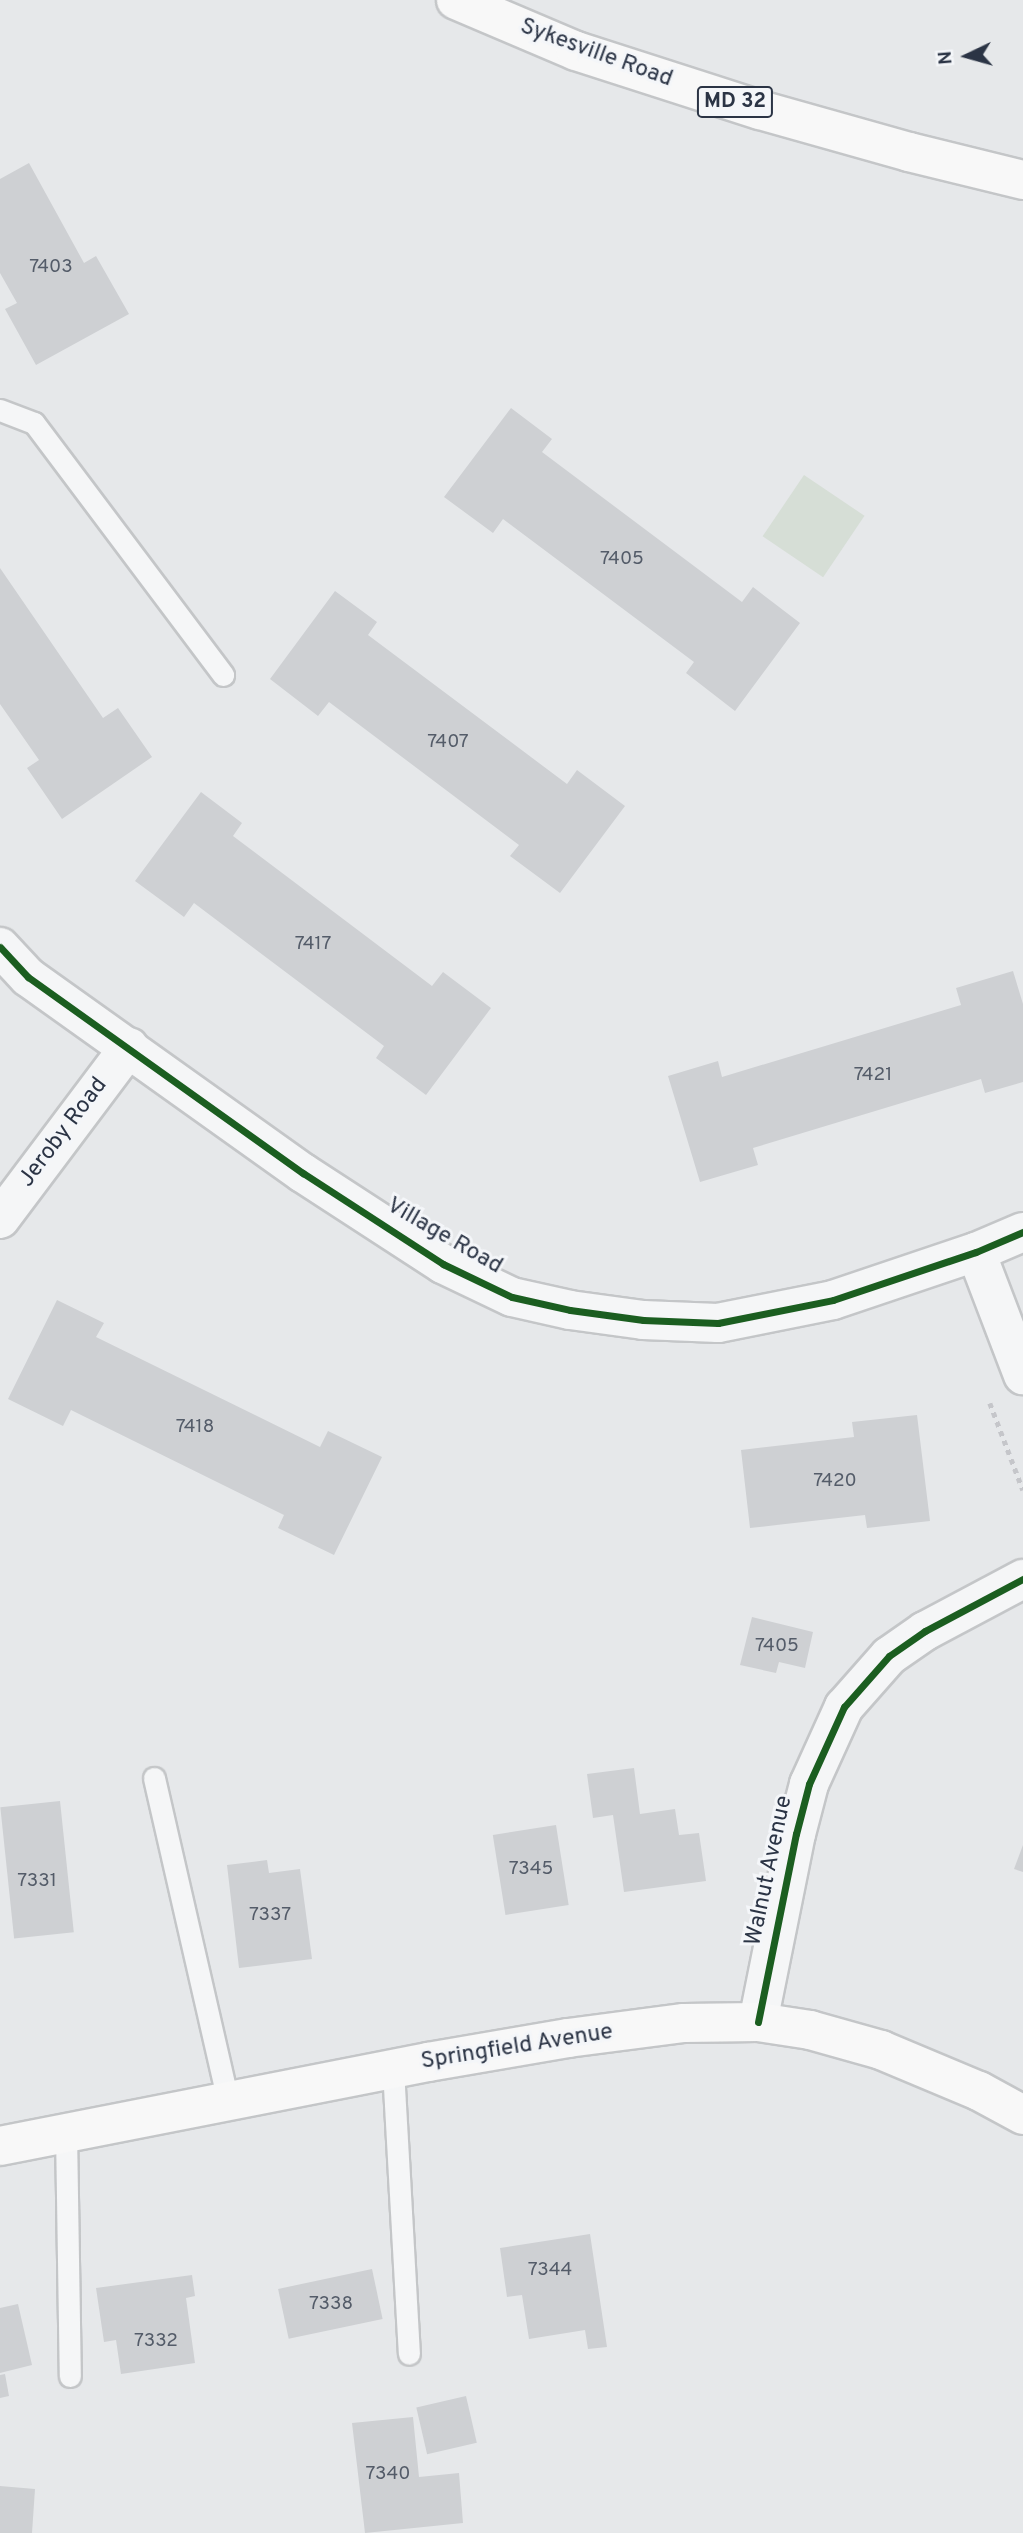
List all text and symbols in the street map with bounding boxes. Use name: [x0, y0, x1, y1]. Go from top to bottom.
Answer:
street label: Sykesville Road: [516, 14, 676, 94]
north arrow: [932, 21, 1002, 91]
text: N: [934, 50, 959, 66]
road number: MD 32: [696, 84, 774, 119]
house number: 7403: [29, 257, 73, 279]
house number: 7405: [600, 549, 644, 571]
house number: 7407: [427, 732, 469, 754]
house number: 7417: [295, 934, 331, 956]
house number: 7421: [854, 1065, 892, 1087]
street label: Jeroby Road: [14, 1073, 114, 1193]
street label: Village Road: [381, 1193, 507, 1281]
house number: 7418: [176, 1417, 214, 1439]
house number: 7420: [813, 1471, 857, 1493]
house number: 7405: [755, 1636, 799, 1658]
street label: Walnut Avenue: [741, 1793, 799, 1949]
house number: 7345: [509, 1859, 553, 1881]
house number: 7331: [17, 1871, 57, 1893]
house number: 7337: [249, 1905, 291, 1927]
street label: Springfield Avenue: [419, 2019, 615, 2077]
house number: 7344: [528, 2260, 572, 2282]
house number: 7338: [309, 2294, 353, 2316]
house number: 7332: [134, 2331, 178, 2353]
house number: 7340: [365, 2464, 411, 2486]

